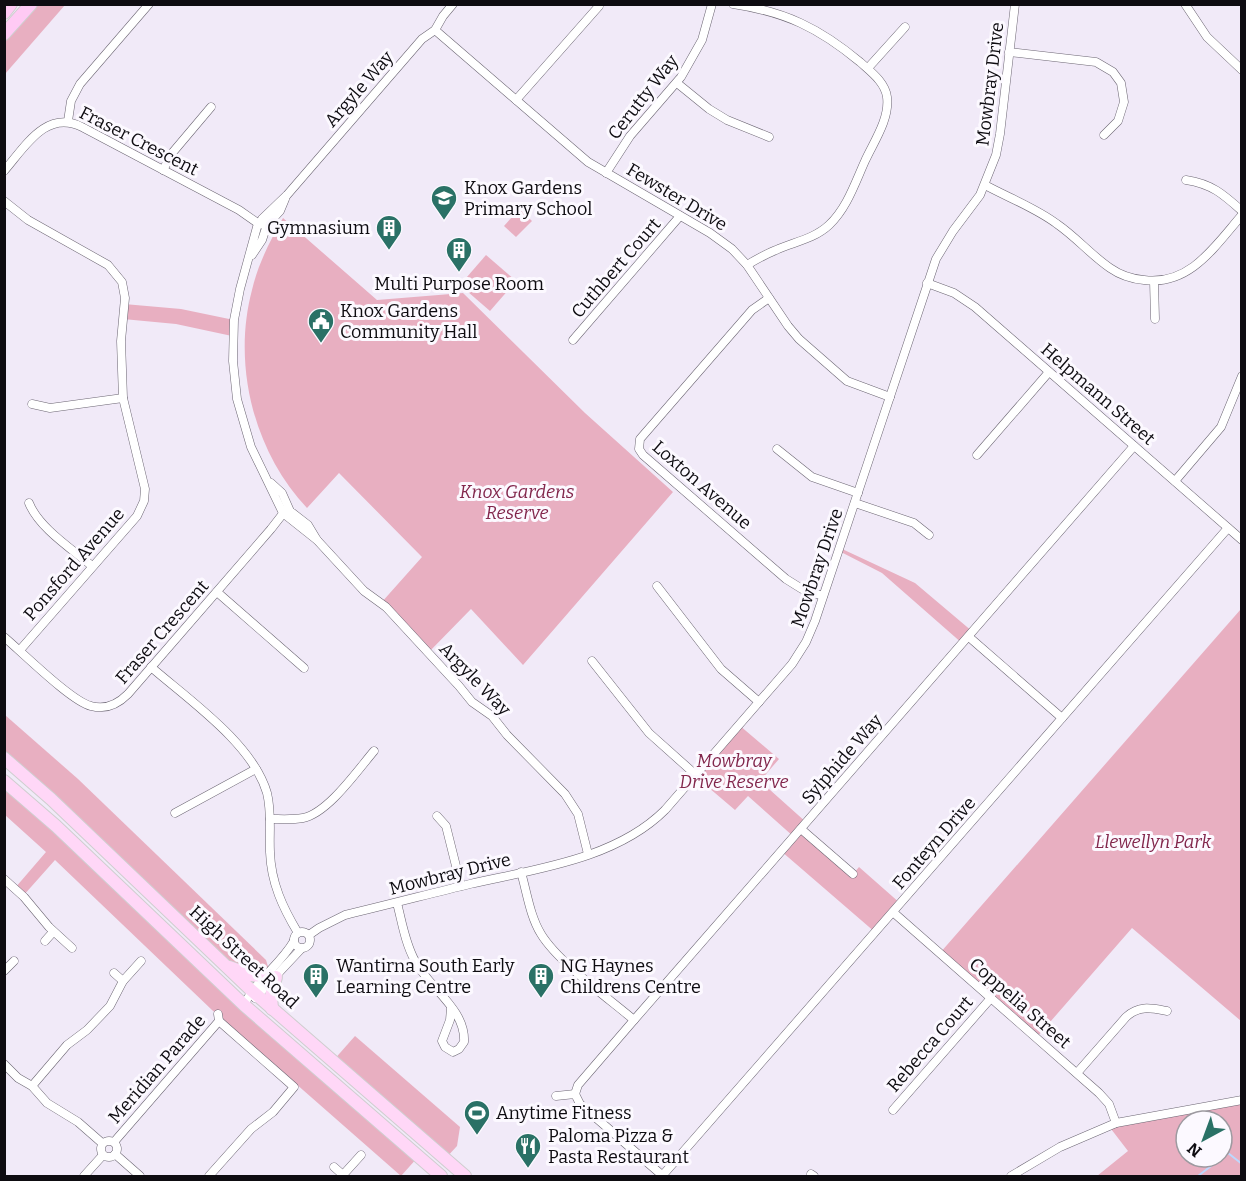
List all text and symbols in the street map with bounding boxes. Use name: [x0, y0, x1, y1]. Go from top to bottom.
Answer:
street label: Mowbray Drive: [971, 21, 1009, 147]
street label: Argyle Way: [320, 46, 398, 132]
street label: Cerutty Way: [603, 50, 683, 144]
street label: Fraser Crescent: [76, 102, 203, 181]
street label: Fewster Drive: [623, 158, 731, 236]
place label: Knox Gardens Primary School: [464, 177, 593, 220]
school or university icon: Knox Gardens Primary School: [429, 183, 459, 221]
building icon: Gymnasium: [374, 213, 404, 251]
street label: Cuthbert Court: [567, 213, 666, 322]
place label: Gymnasium: [267, 217, 370, 239]
building icon: Multi Purpose Room: [444, 235, 474, 273]
place label: Multi Purpose Room: [374, 273, 544, 295]
place label: Knox Gardens Community Hall: [340, 300, 477, 343]
public building icon: Knox Gardens Community Hall: [306, 306, 336, 344]
street label: Helpmann Street: [1036, 338, 1160, 450]
street label: Loxton Avenue: [648, 436, 756, 534]
park label: Knox Gardens Reserve: [460, 481, 575, 524]
street label: Ponsford Avenue: [19, 503, 129, 625]
street label: Mowbray Drive: [786, 506, 848, 630]
street label: Fraser Crescent: [111, 575, 214, 689]
street label: Argyle Way: [435, 638, 516, 721]
street label: Sylphide Way: [797, 709, 887, 808]
park label: Mowbray Drive Reserve: [679, 750, 789, 793]
street label: Fonteyn Drive: [888, 792, 980, 894]
park label: Llewellyn Park: [1095, 831, 1211, 853]
street label: Mowbray Drive: [387, 848, 513, 900]
street label: High Street Road: [185, 901, 303, 1013]
street label: Coppelia Street: [965, 953, 1076, 1053]
place label: Wantirna South Early Learning Centre: [336, 955, 515, 998]
place label: NG Haynes Childrens Centre: [560, 955, 701, 998]
building icon: Wantirna South Early Learning Centre: [301, 961, 331, 999]
building icon: NG Haynes Childrens Centre: [526, 961, 556, 999]
street label: Rebecca Court: [882, 991, 978, 1096]
street label: Meridian Parade: [104, 1010, 210, 1128]
sports icon: Anytime Fitness: [462, 1098, 492, 1136]
place label: Anytime Fitness: [496, 1102, 632, 1124]
north arrow: [1174, 1109, 1234, 1169]
place label: Paloma Pizza & Pasta Restaurant: [548, 1125, 689, 1168]
restaurant icon: Paloma Pizza & Pasta Restaurant: [513, 1131, 543, 1169]
text: N: [1184, 1139, 1205, 1161]

